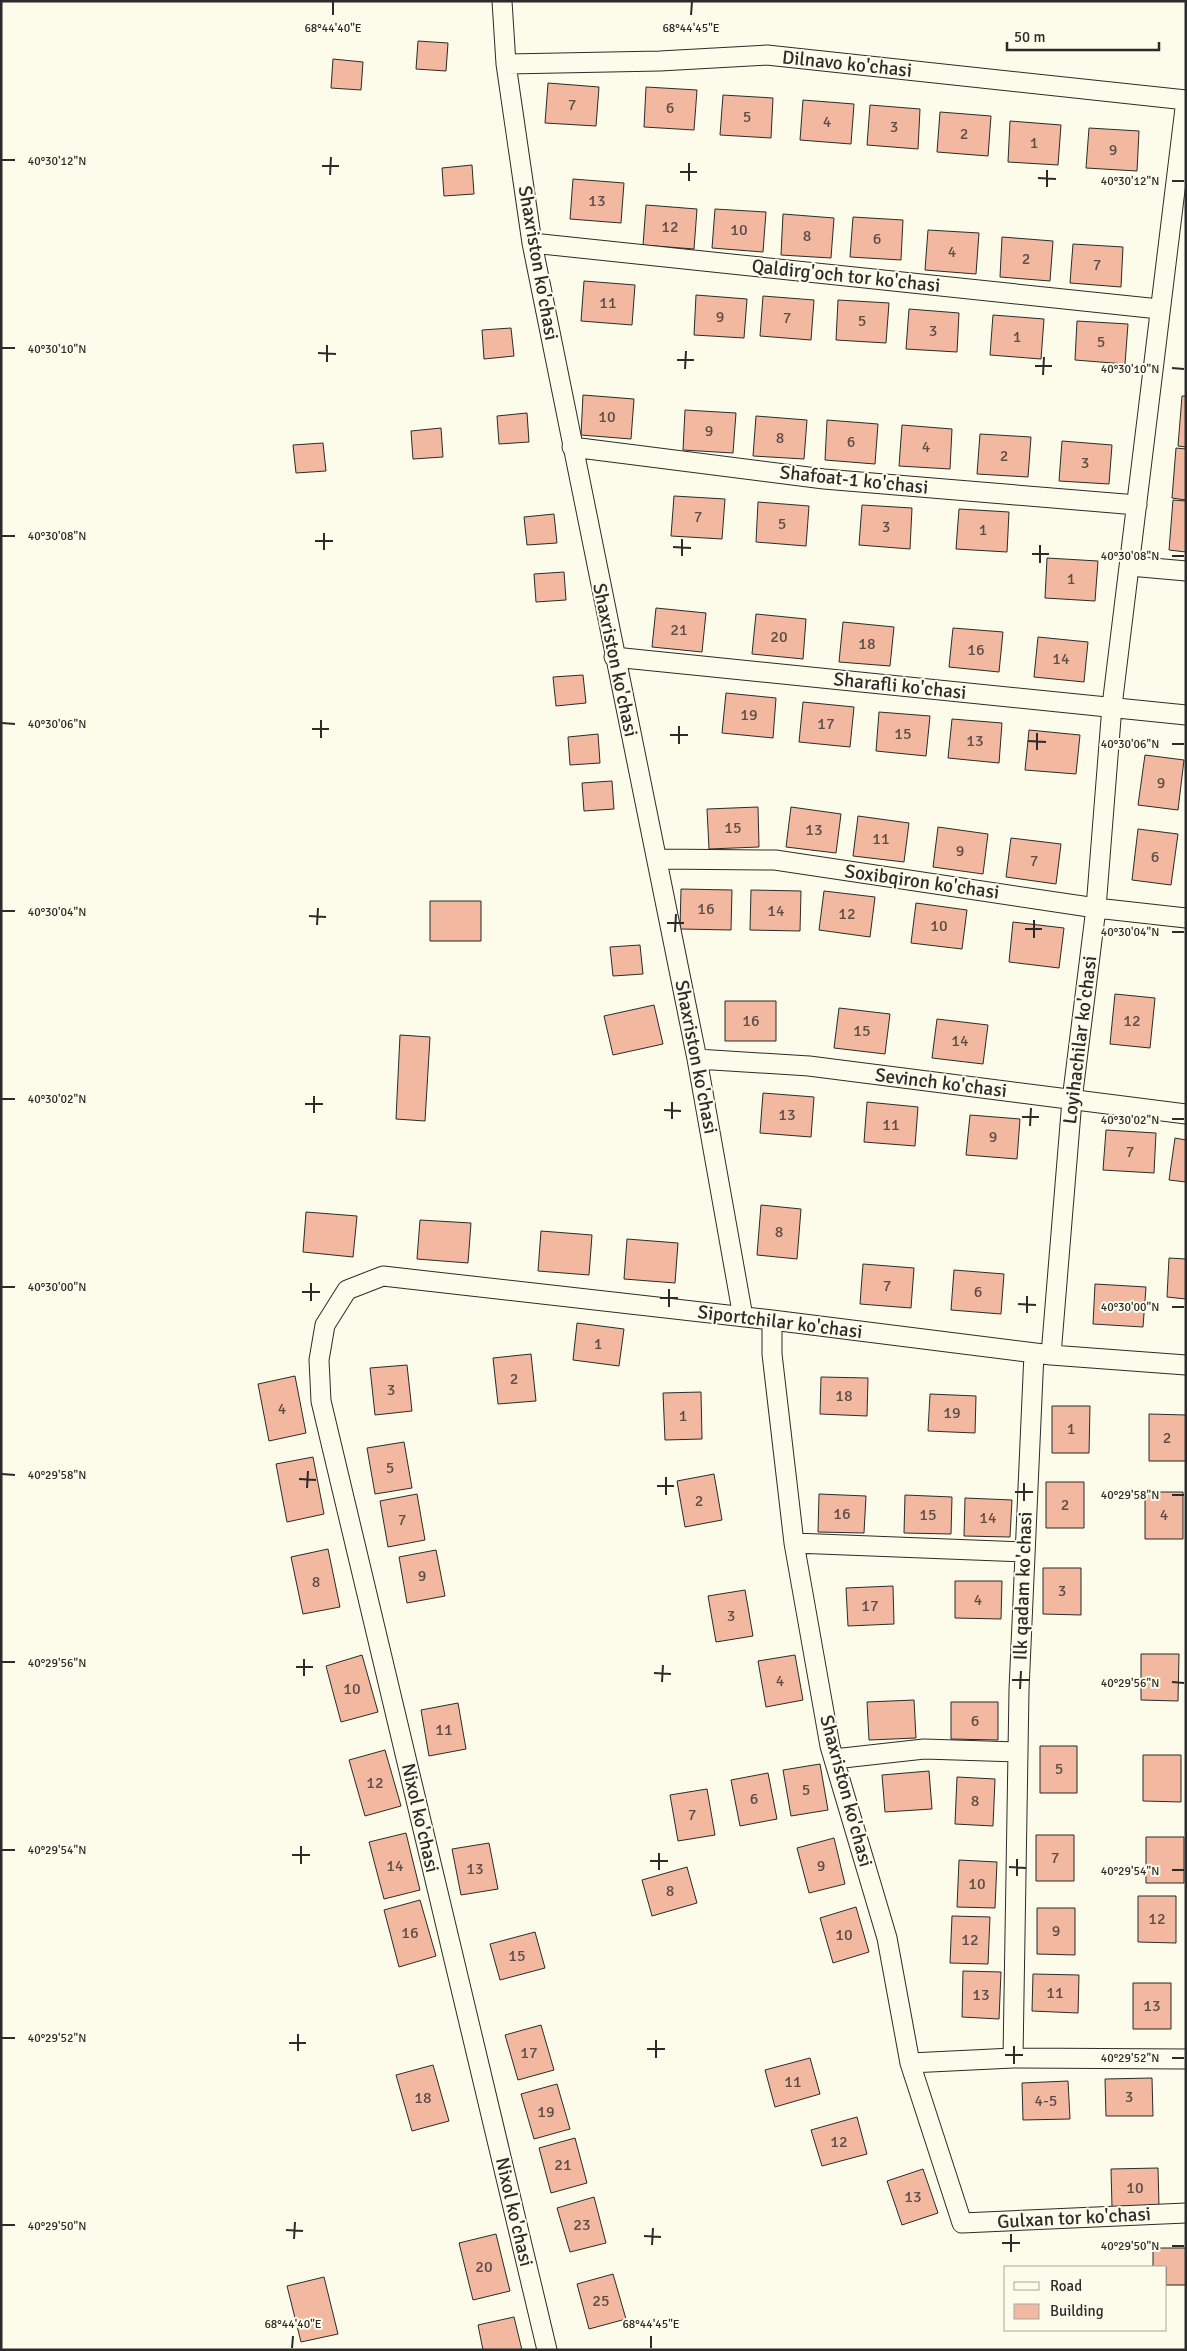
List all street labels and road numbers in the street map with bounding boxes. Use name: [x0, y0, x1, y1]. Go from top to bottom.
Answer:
street label: Dilnavo ko'chasi: [781, 45, 913, 83]
street label: Shaxriston ko'chasi: [513, 184, 563, 342]
street label: Qaldirg'och tor ko'chasi: [751, 254, 941, 298]
street label: Shafoat-1 ko'chasi: [779, 460, 929, 500]
street label: Shaxriston ko'chasi: [587, 581, 643, 739]
street label: Sharafli ko'chasi: [832, 667, 968, 705]
street label: Soxibqiron ko'chasi: [843, 859, 1001, 905]
street label: Loyihachilar ko'chasi: [1058, 954, 1102, 1126]
street label: Shaxriston ko'chasi: [669, 978, 723, 1136]
street label: Sevinch ko'chasi: [874, 1063, 1008, 1103]
street label: Siportchilar ko'chasi: [696, 1300, 864, 1344]
street label: Ilk qadam ko'chasi: [1008, 1511, 1038, 1661]
street label: Shaxriston ko'chasi: [814, 1712, 878, 1870]
street label: Nixol ko'chasi: [396, 1761, 444, 1875]
street label: Nixol ko'chasi: [490, 2155, 538, 2269]
street label: Gulxan tor ko'chasi: [996, 2202, 1152, 2234]

